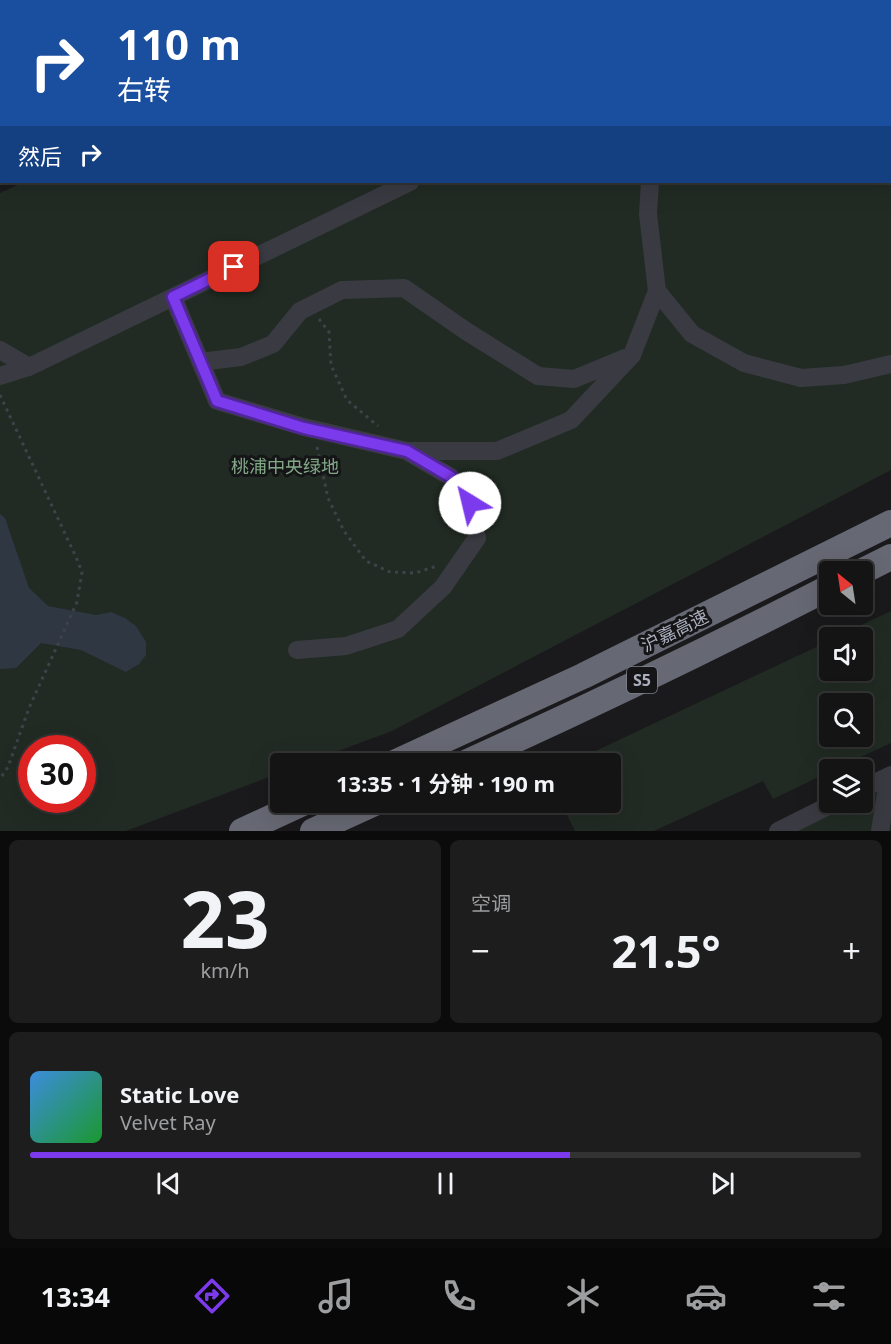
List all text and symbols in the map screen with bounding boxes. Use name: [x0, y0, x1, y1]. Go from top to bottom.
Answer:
text: 110 m: [117, 15, 241, 72]
icon: right: [18, 24, 96, 102]
text: 右转: [117, 71, 171, 108]
icon: right: [74, 138, 107, 171]
text: 然后: [18, 141, 62, 171]
pin: [208, 241, 259, 292]
icon: arrive: [217, 250, 250, 283]
park label: 桃浦中央绿地: [231, 454, 339, 478]
position arrow: [438, 471, 502, 535]
north arrow: [819, 561, 873, 615]
map controls: [819, 561, 873, 813]
street label: 沪嘉高速: [637, 604, 712, 657]
button: sound: [819, 627, 873, 681]
road number: S5: [627, 667, 657, 693]
button: search: [819, 693, 873, 747]
speed limit sign: 30: [18, 735, 96, 813]
button: layers: [819, 759, 873, 813]
text: 13:35 · 1 分钟 · 190 m: [336, 768, 555, 798]
text: 23: [180, 865, 270, 971]
text: 空调: [471, 890, 511, 917]
text: 21.5°: [612, 920, 720, 981]
text: −: [471, 928, 490, 973]
text: +: [842, 928, 861, 973]
text: km/h: [200, 957, 250, 984]
text: Static Love: [120, 1079, 239, 1109]
text: Velvet Ray: [120, 1109, 216, 1136]
icon: previous: [152, 1167, 185, 1200]
icon: pause: [429, 1167, 462, 1200]
icon: next: [706, 1167, 739, 1200]
icon: directions: [191, 1275, 233, 1317]
icon: music: [315, 1275, 357, 1317]
icon: phone: [438, 1275, 480, 1317]
icon: climate: [562, 1275, 604, 1317]
icon: car: [685, 1275, 727, 1317]
icon: filters: [808, 1275, 850, 1317]
text: 13:34: [41, 1278, 110, 1315]

